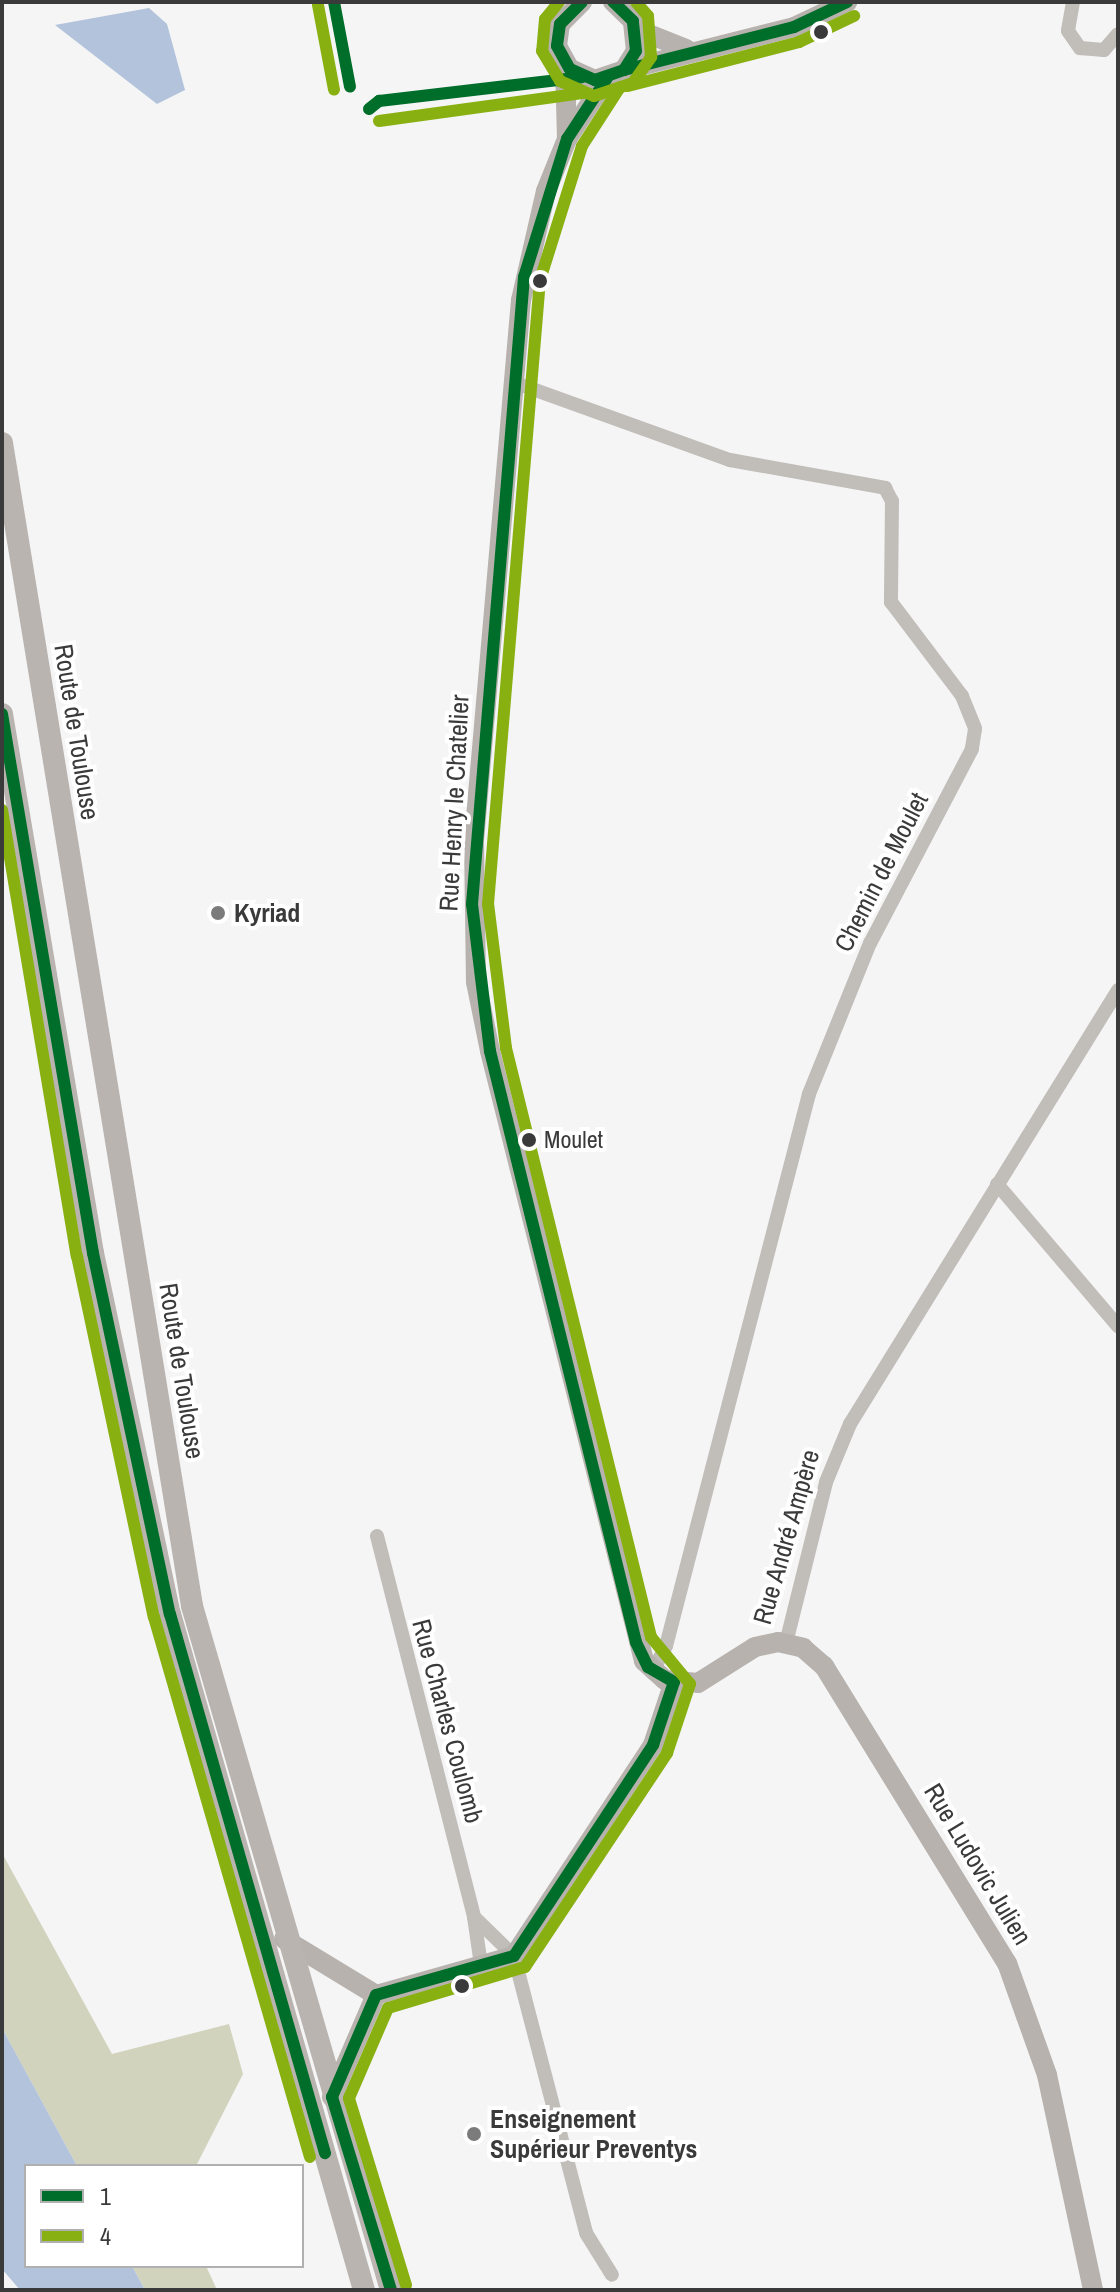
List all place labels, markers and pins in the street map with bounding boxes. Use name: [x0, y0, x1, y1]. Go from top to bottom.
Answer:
unlabelled marker: [813, 24, 829, 40]
unlabelled marker: [532, 273, 548, 289]
place label: Kyriad: [234, 897, 300, 929]
marker: Kyriad: [209, 904, 227, 922]
place label: Moulet: [544, 1126, 603, 1154]
marker: Moulet: [521, 1132, 537, 1148]
unlabelled marker: [454, 1978, 470, 1994]
place label: Enseignement Supérieur Preventys: [490, 2103, 697, 2164]
marker: Enseignement Supérieur Preventys: [465, 2125, 483, 2143]

